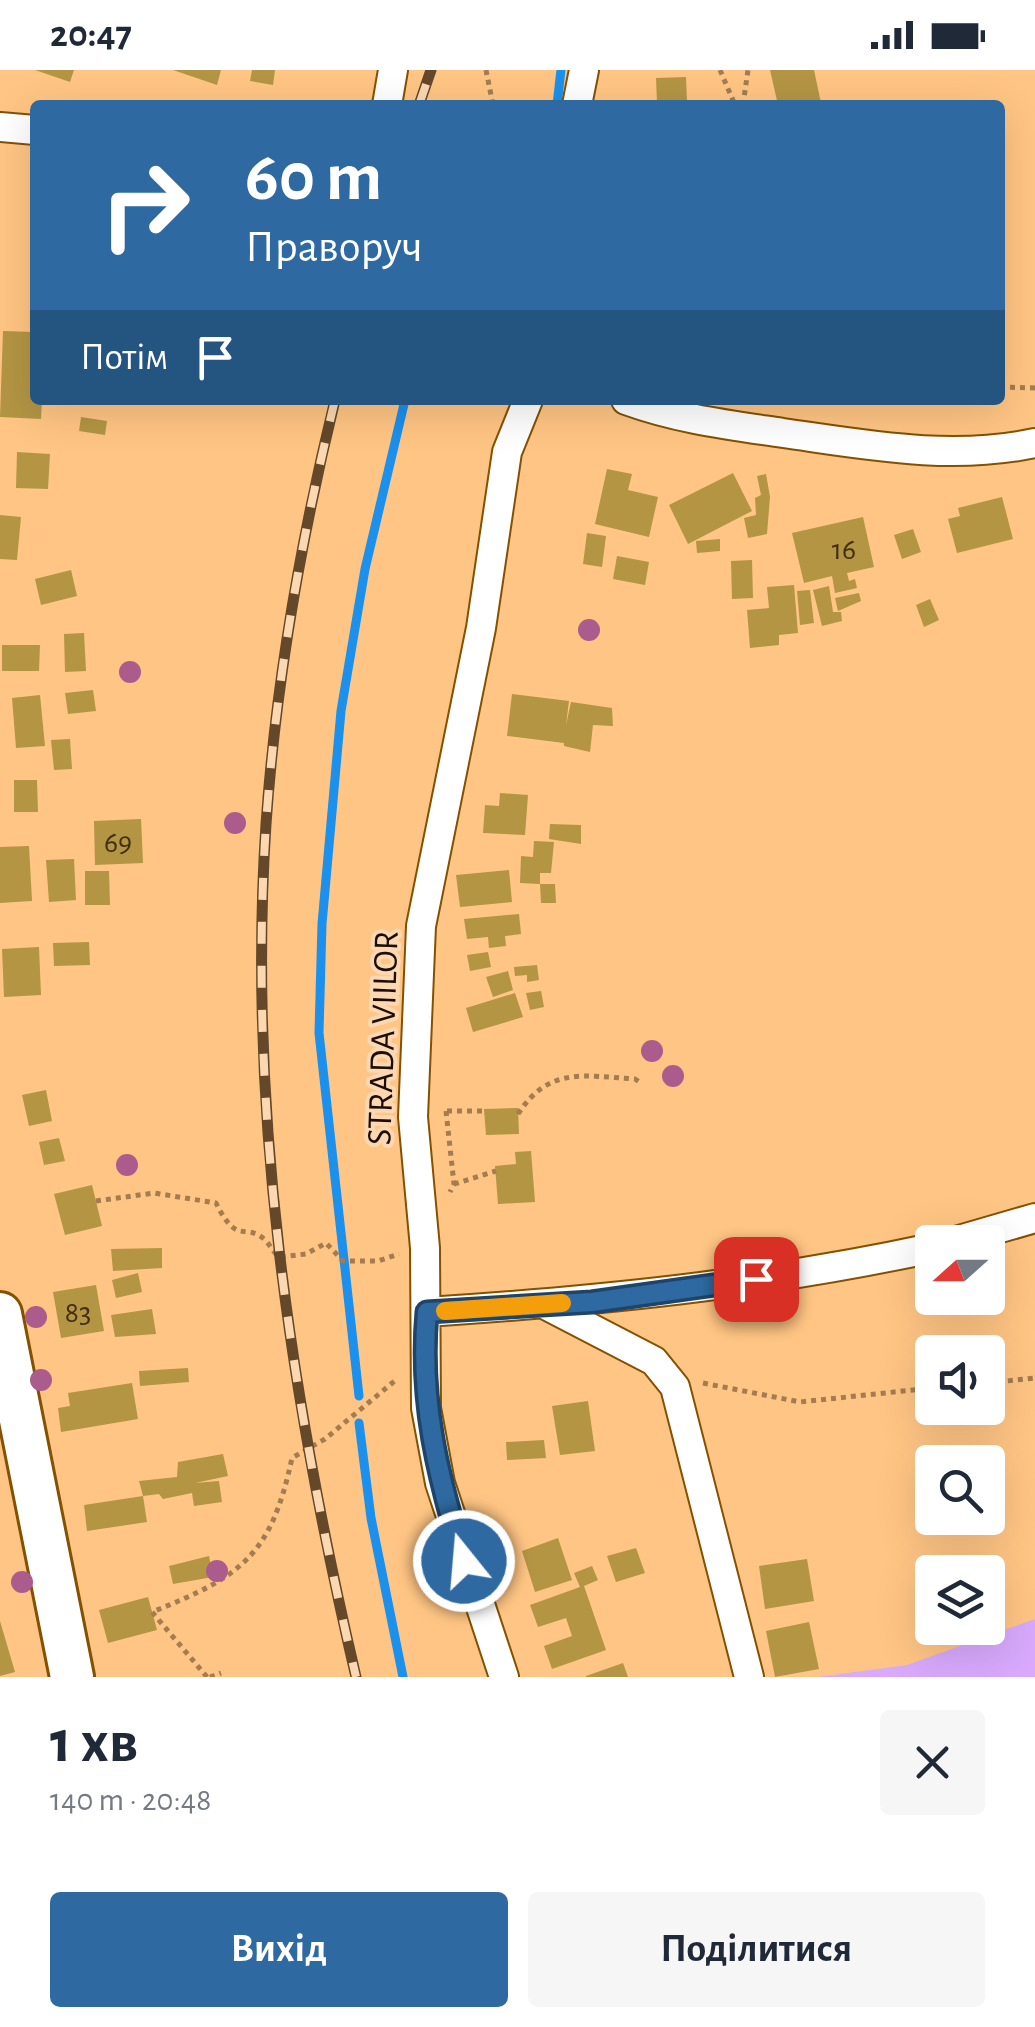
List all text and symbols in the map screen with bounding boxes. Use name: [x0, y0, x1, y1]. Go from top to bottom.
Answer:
text: 20:47: [50, 16, 132, 54]
icon: right: [80, 140, 210, 270]
text: 60 m: [245, 143, 382, 213]
text: Праворуч: [245, 225, 423, 270]
icon: arrive: [188, 330, 243, 385]
text: Потім: [80, 339, 168, 377]
house number: 16: [832, 535, 856, 565]
house number: 69: [104, 828, 132, 858]
street label: STRADA VIILOR: [362, 930, 405, 1146]
north arrow: [915, 1225, 1005, 1315]
map controls: [915, 1225, 1005, 1645]
pin: [714, 1237, 799, 1322]
icon: arrive: [729, 1252, 784, 1307]
house number: 83: [65, 1298, 91, 1328]
button: sound: [915, 1335, 1005, 1425]
button: search: [915, 1445, 1005, 1535]
position arrow: [412, 1509, 516, 1613]
button: layers: [915, 1555, 1005, 1645]
button: close: [880, 1710, 985, 1815]
text: 1 хв: [50, 1713, 138, 1773]
text: 140 m · 20:48: [50, 1784, 211, 1816]
button: Вихід: [50, 1892, 508, 2007]
button: Поділитися: [528, 1892, 985, 2007]

